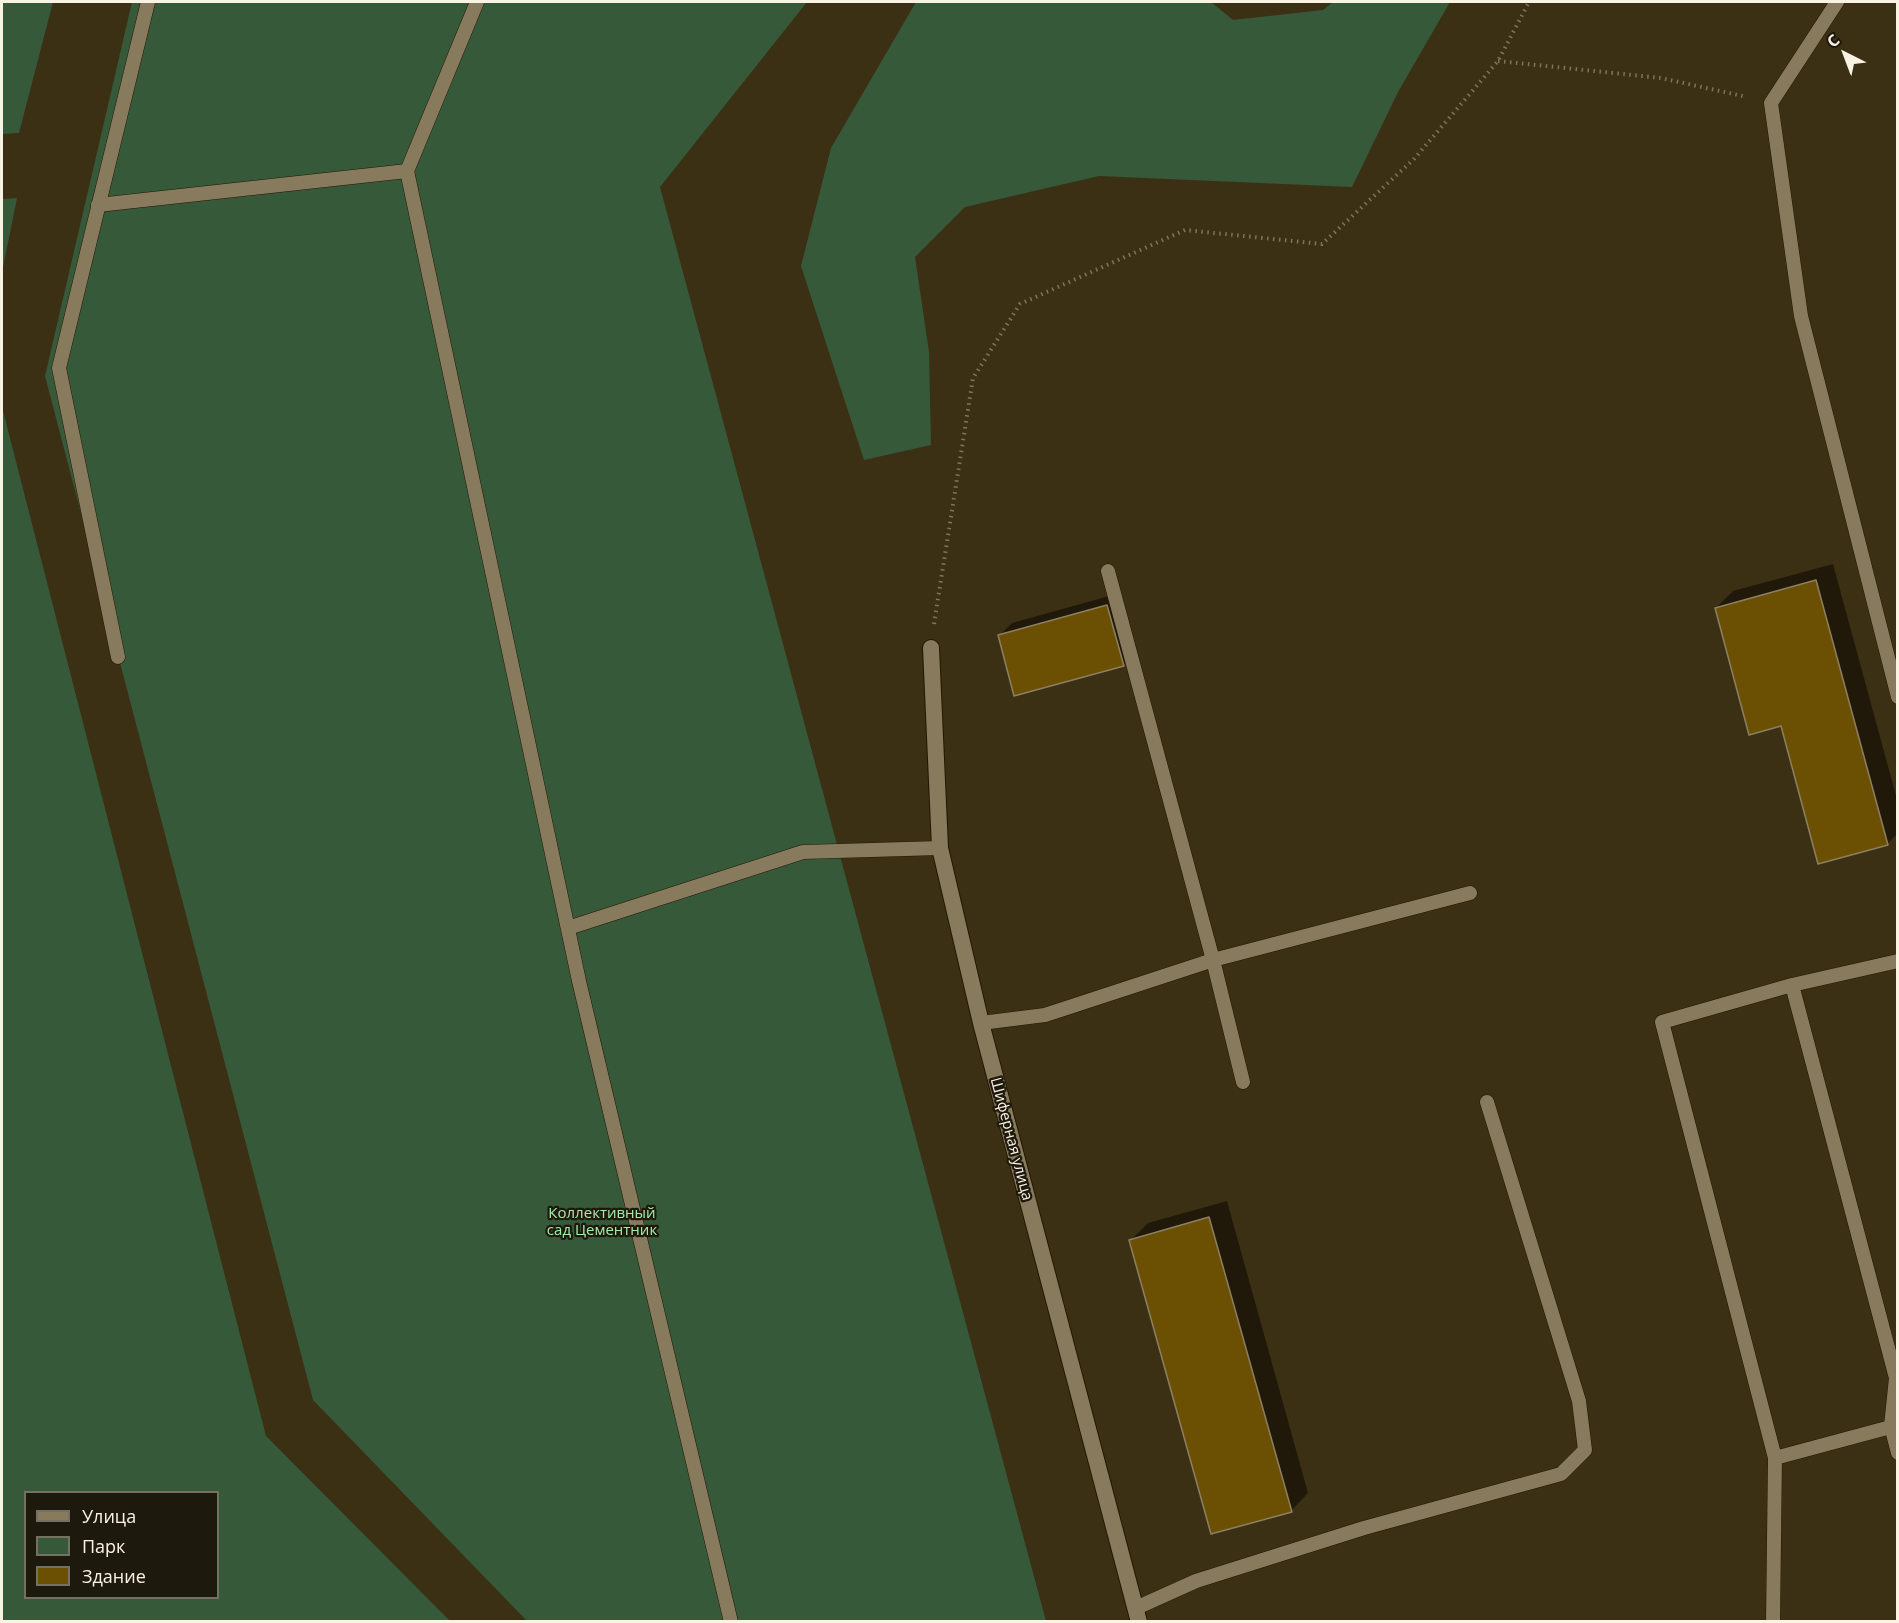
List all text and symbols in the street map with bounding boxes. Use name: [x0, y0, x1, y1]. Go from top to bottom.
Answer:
north arrow: [1815, 24, 1875, 84]
text: С: [1822, 29, 1844, 52]
street label: Шиферная улица: [986, 1075, 1036, 1203]
park label: Коллективный сад Цементник: [547, 1205, 657, 1240]
legend: [24, 1491, 219, 1599]
text: Улица: [82, 1504, 136, 1528]
text: Парк: [82, 1534, 125, 1558]
text: Здание: [82, 1564, 146, 1588]

